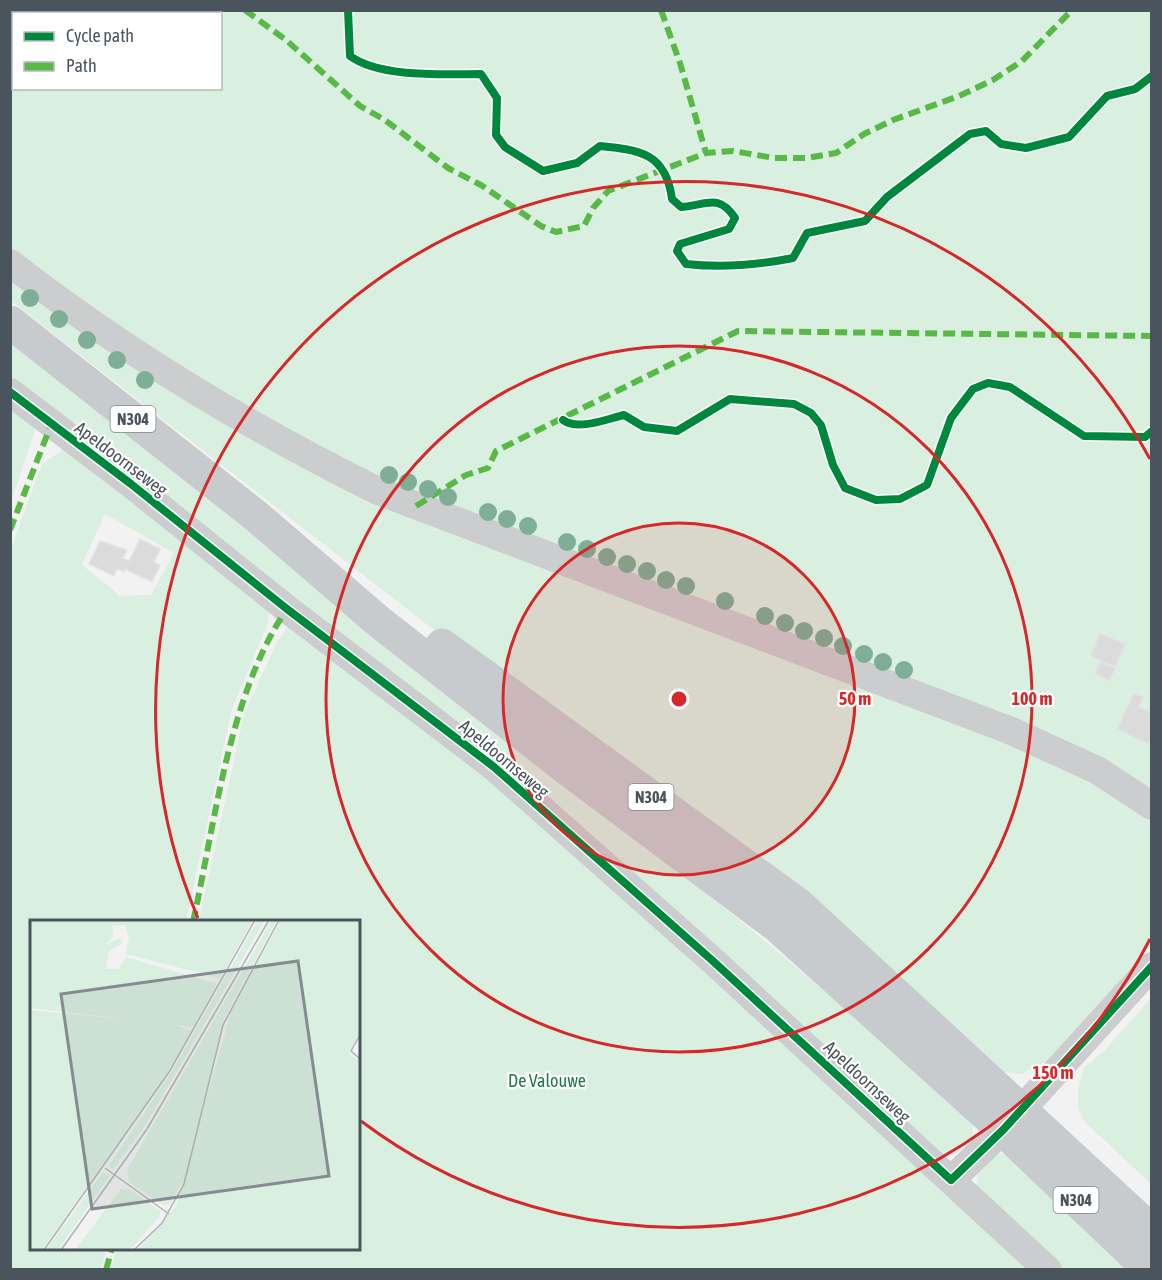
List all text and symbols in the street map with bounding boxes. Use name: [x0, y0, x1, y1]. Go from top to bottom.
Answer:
legend: [12, 12, 222, 90]
text: Cycle path: [66, 25, 134, 46]
text: Path: [66, 55, 97, 76]
road number: N304: [110, 406, 156, 432]
street label: Apeldoornseweg: [71, 417, 172, 500]
text: 50 m: [839, 688, 871, 709]
text: 100 m: [1012, 688, 1052, 709]
centre of rings: [669, 689, 689, 709]
street label: Apeldoornseweg: [455, 715, 554, 802]
road number: N304: [628, 784, 674, 810]
inset map: [30, 920, 360, 1250]
street label: Apeldoornseweg: [820, 1036, 915, 1127]
text: 150 m: [1033, 1062, 1073, 1083]
park label: De Valouwe: [508, 1070, 586, 1091]
road number: N304: [1054, 1187, 1098, 1213]

